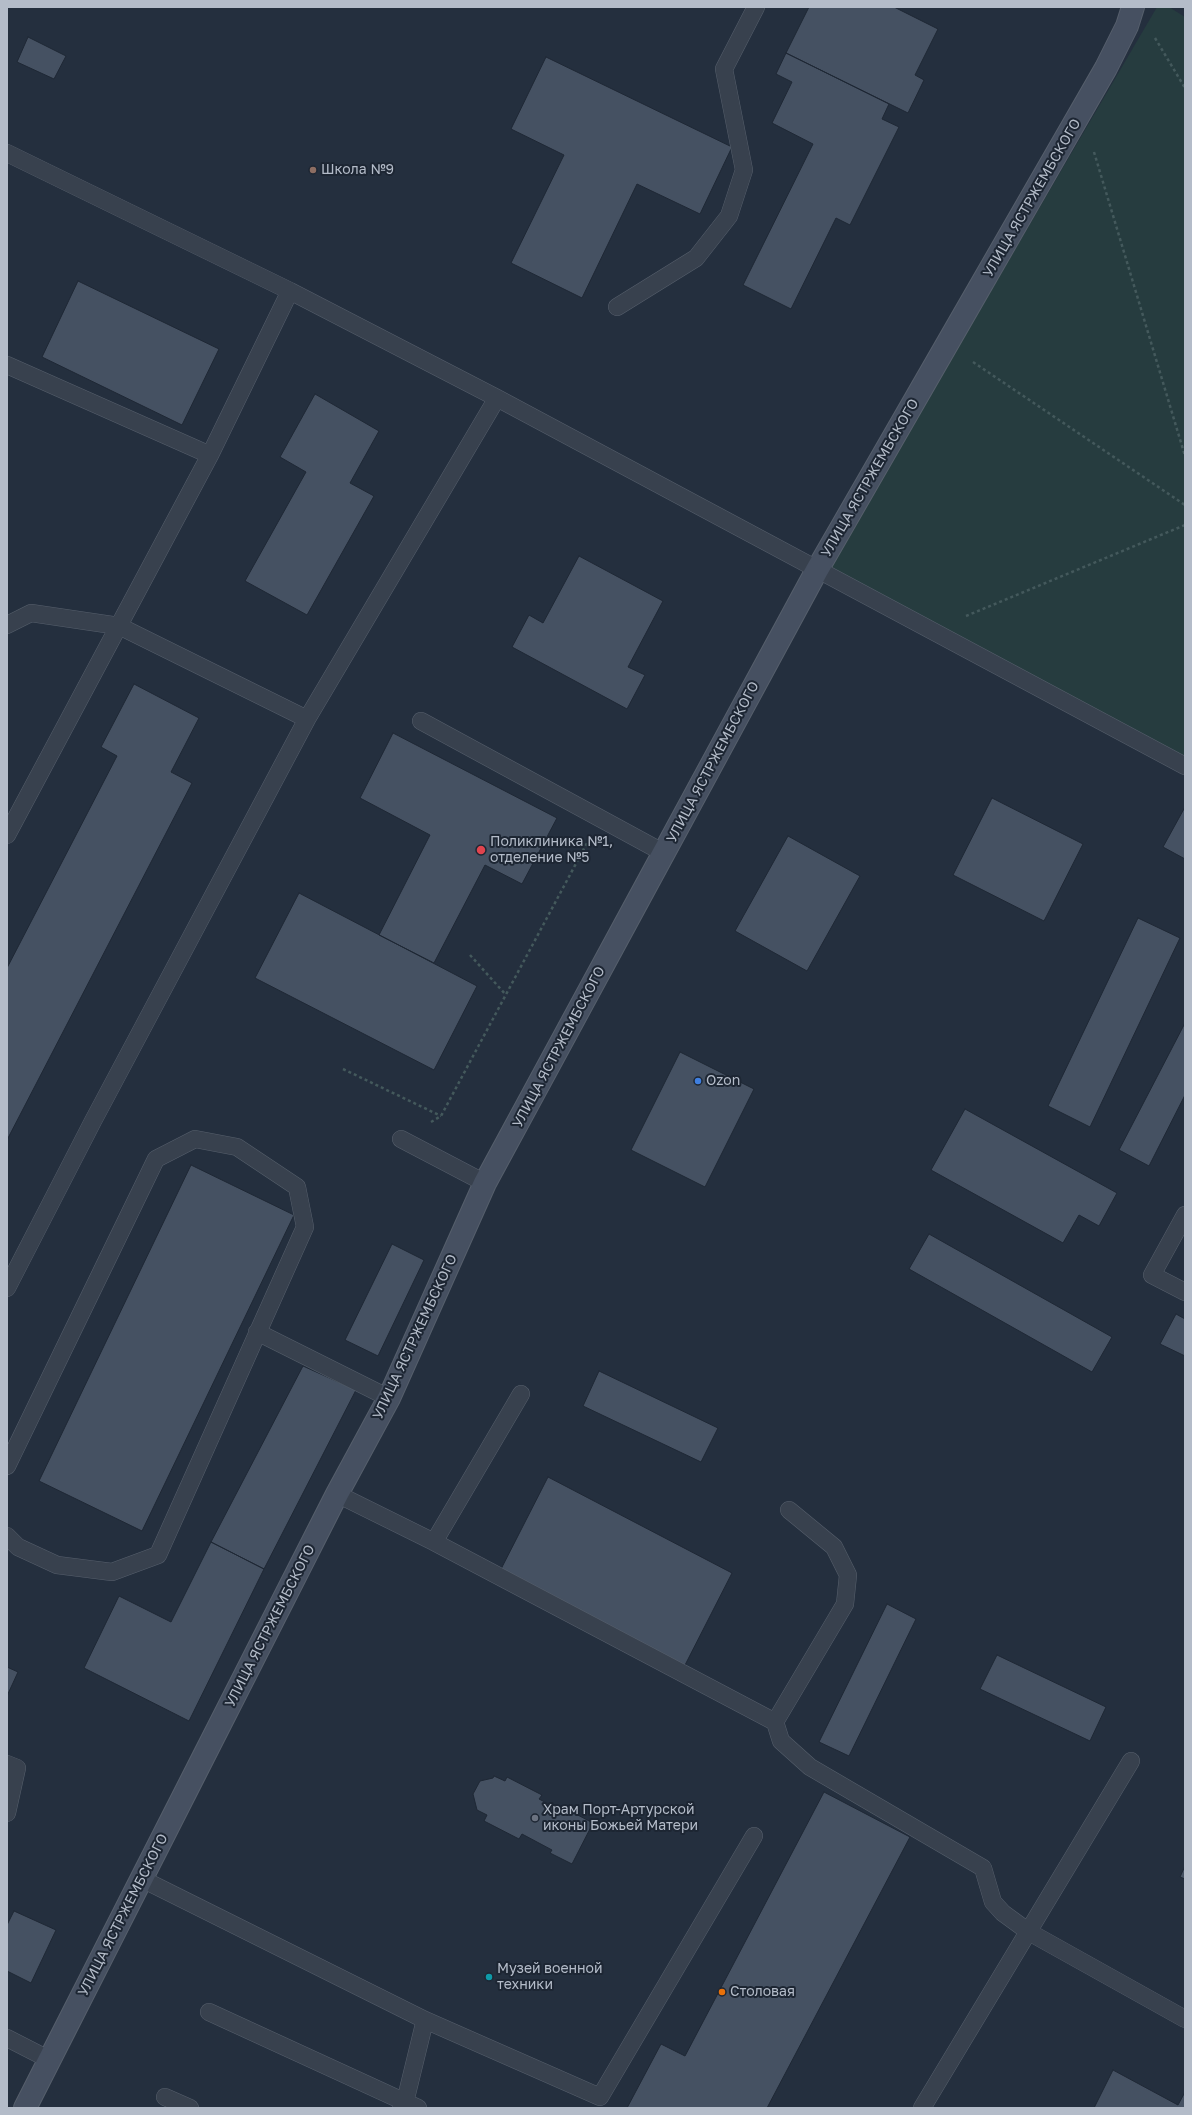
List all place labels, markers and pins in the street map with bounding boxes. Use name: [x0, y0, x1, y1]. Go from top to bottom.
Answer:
place label: Школа №9: [321, 162, 394, 178]
marker: Школа №9: [308, 165, 318, 175]
place label: Поликлиника №1, отделение №5: [490, 834, 613, 866]
marker: Поликлиника №1, отделение №5: [475, 844, 487, 856]
place label: Ozon: [706, 1073, 740, 1089]
marker: Ozon: [693, 1076, 703, 1086]
place label: Храм Порт-Артурской иконы Божьей Матери: [543, 1802, 698, 1834]
marker: Храм Порт-Артурской иконы Божьей Матери: [530, 1813, 540, 1823]
place label: Музей военной техники: [497, 1961, 603, 1994]
marker: Музей военной техники: [484, 1972, 494, 1982]
place label: Столовая: [730, 1984, 795, 2000]
marker: Столовая: [717, 1987, 727, 1997]

